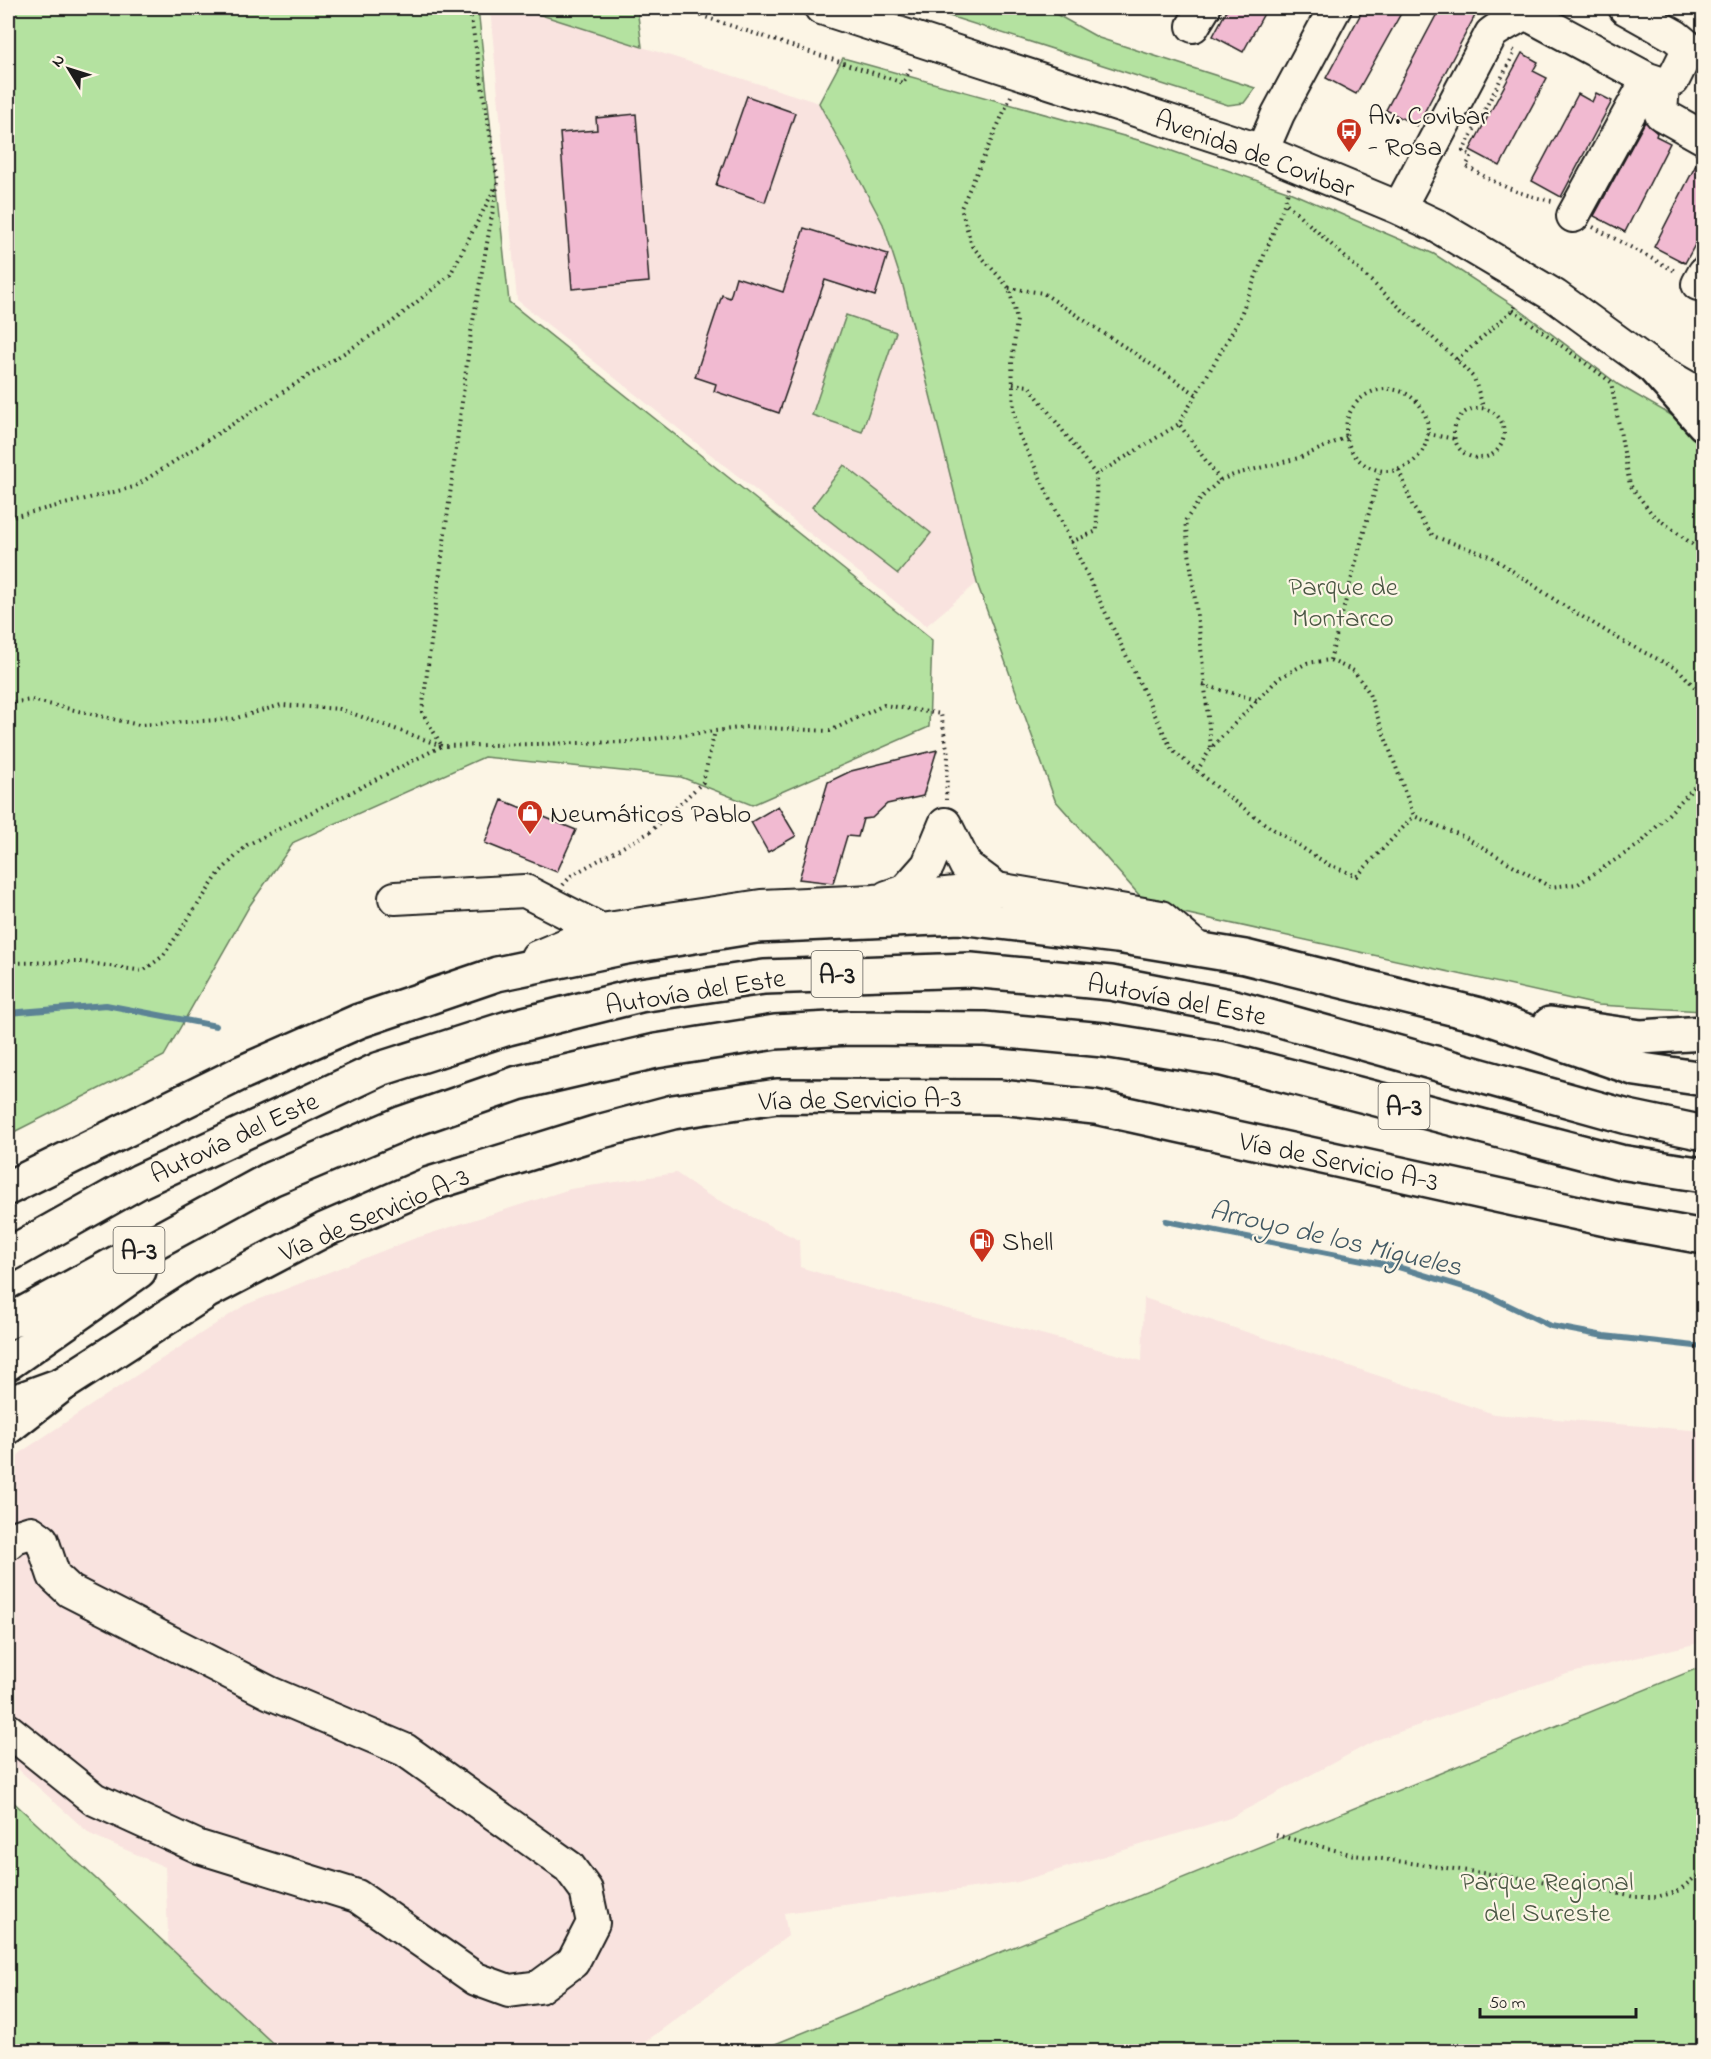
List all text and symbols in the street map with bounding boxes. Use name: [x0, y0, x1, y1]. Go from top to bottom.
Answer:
north arrow: [39, 39, 99, 99]
text: N: [46, 49, 72, 73]
place label: Av. Covibar - Rosa: [1368, 98, 1489, 168]
street label: Avenida de Covibar: [1149, 101, 1360, 210]
bus stop icon: Av. Covibar - Rosa: [1334, 116, 1364, 154]
park label: Parque de Montarco: [1288, 569, 1399, 639]
place label: Neumáticos Pablo: [550, 796, 751, 835]
shop icon: Neumáticos Pablo: [515, 798, 545, 836]
road number: A-3: [812, 951, 862, 997]
street label: Autovía del Este: [603, 960, 789, 1027]
street label: Autovía del Este: [1084, 965, 1270, 1038]
street label: Vía de Servicio A-3: [757, 1080, 962, 1123]
street label: Autovía del Este: [145, 1083, 326, 1195]
road number: A-3: [1378, 1083, 1430, 1129]
street label: Vía de Servicio A-3: [1234, 1123, 1442, 1204]
street label: Vía de Servicio A-3: [273, 1159, 476, 1274]
water label: Arroyo de los Migueles: [1205, 1191, 1466, 1290]
place label: Shell: [1002, 1224, 1053, 1263]
fuel station icon: Shell: [967, 1226, 997, 1264]
road number: A-3: [114, 1227, 164, 1273]
park label: Parque Regional del Sureste: [1461, 1864, 1633, 1934]
scale bar: [1480, 1981, 1636, 2019]
text: 50 m: [1489, 1991, 1526, 2017]

